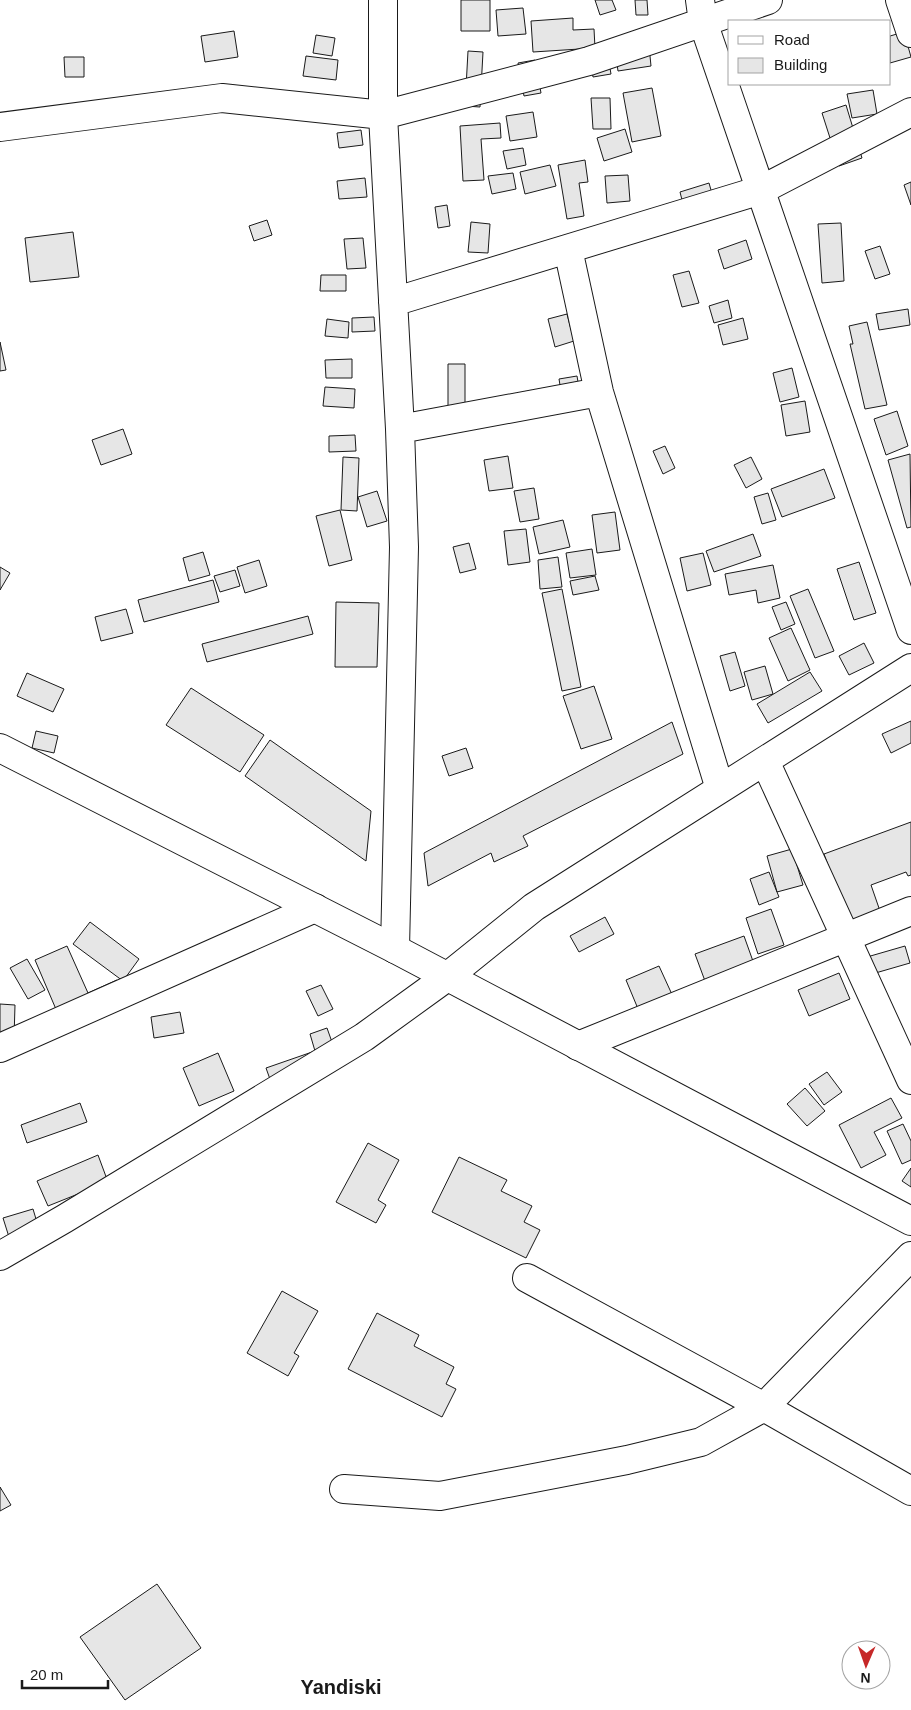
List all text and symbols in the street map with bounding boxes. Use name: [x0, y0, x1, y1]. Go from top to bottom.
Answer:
legend: [728, 20, 891, 85]
text: Road: [774, 31, 810, 48]
text: Building: [774, 56, 827, 73]
north arrow: [841, 1640, 891, 1690]
scale bar: [22, 1658, 109, 1690]
text: 20 m: [30, 1666, 63, 1683]
text: N: [860, 1670, 871, 1686]
district label: Yandiski: [300, 1676, 382, 1698]

